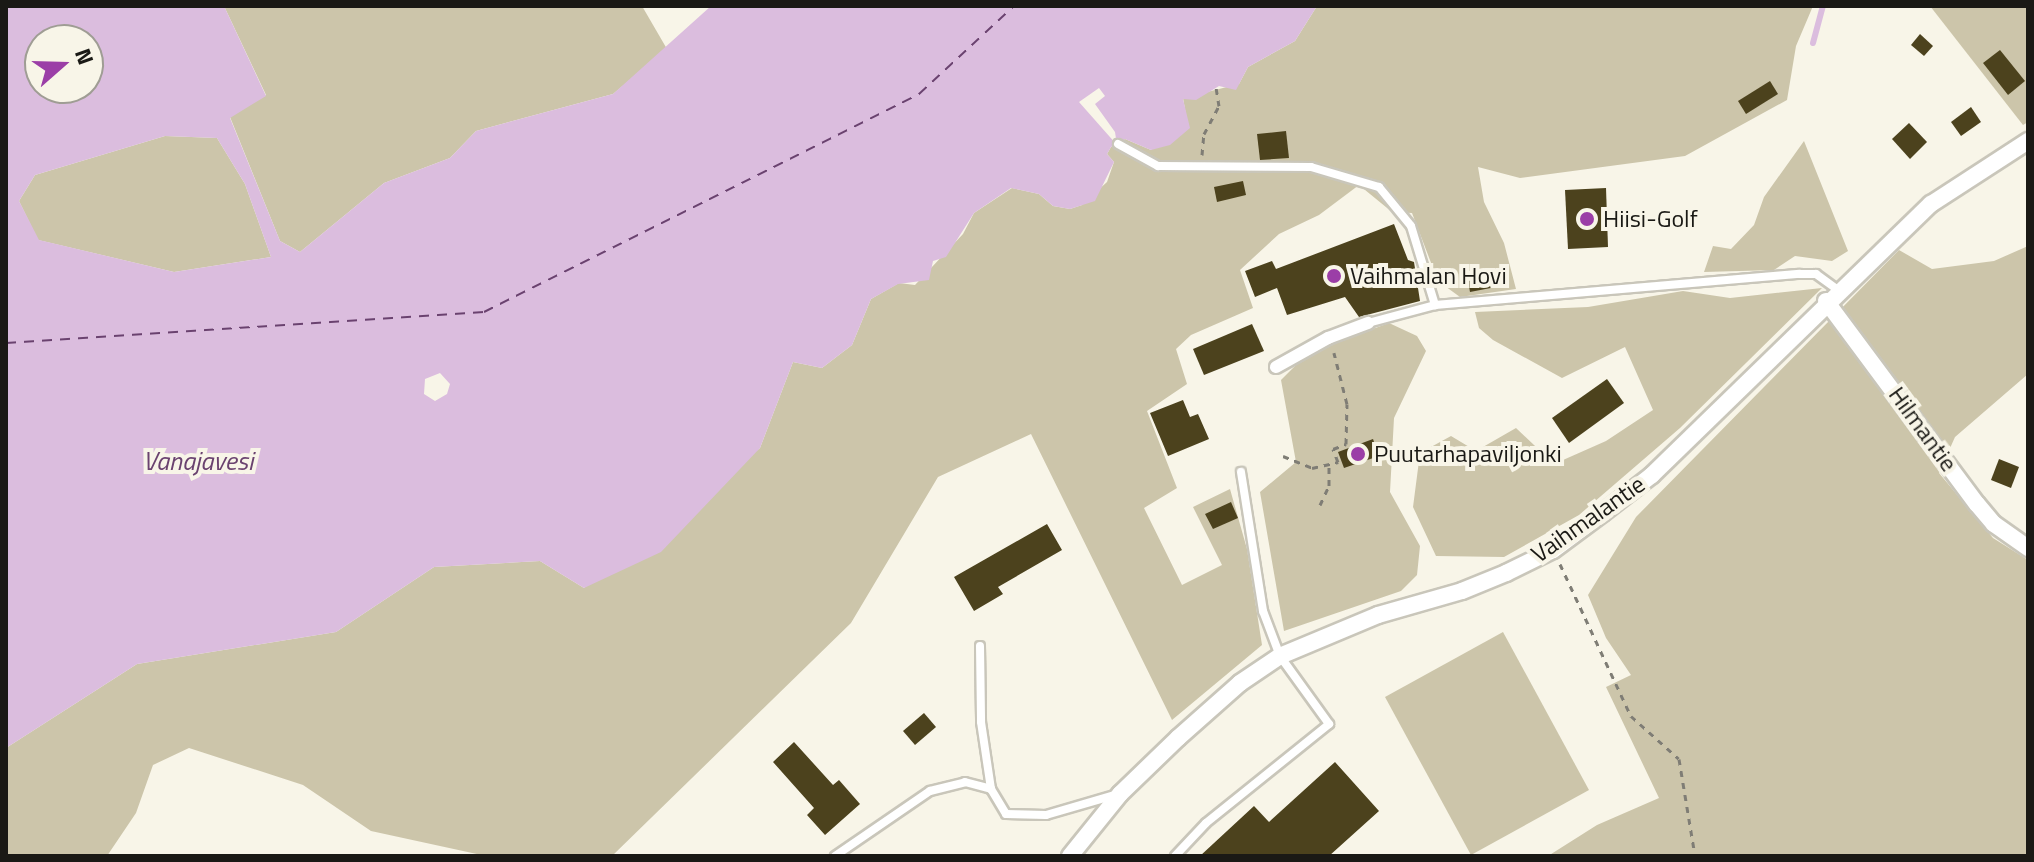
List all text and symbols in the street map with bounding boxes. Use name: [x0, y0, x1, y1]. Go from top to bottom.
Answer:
north arrow: [24, 24, 104, 104]
text: N: [66, 43, 103, 69]
place label: Hiisi-Golf: [1603, 205, 1698, 233]
marker: Hiisi-Golf: [1578, 210, 1596, 228]
place label: Vaihmalan Hovi: [1350, 262, 1507, 290]
marker: Vaihmalan Hovi: [1325, 267, 1343, 285]
street label: Hilmantie: [1883, 381, 1963, 477]
place label: Puutarhapaviljonki: [1374, 440, 1562, 468]
water label: Vanajavesi: [143, 445, 253, 477]
marker: Puutarhapaviljonki: [1349, 445, 1367, 463]
street label: Vaihmalantie: [1526, 469, 1650, 569]

